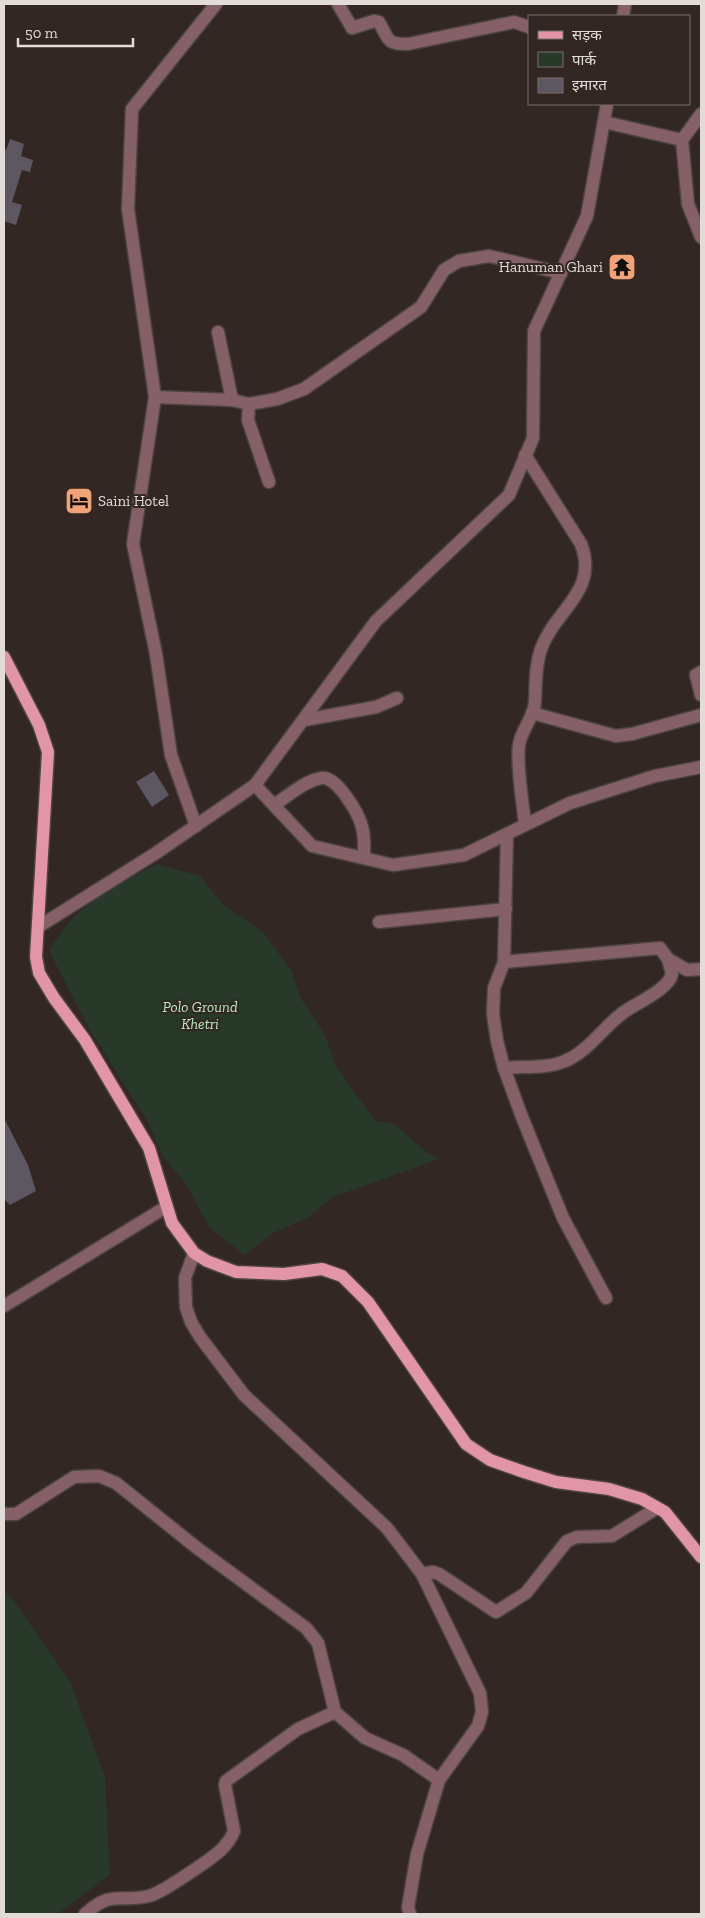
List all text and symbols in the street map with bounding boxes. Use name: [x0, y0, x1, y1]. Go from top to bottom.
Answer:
scale bar: [18, 15, 132, 47]
legend: [528, 15, 690, 105]
text: 50 m: [25, 24, 58, 42]
text: सड़क: [572, 26, 602, 44]
text: पार्क: [572, 51, 596, 69]
text: इमारत: [572, 76, 607, 94]
temple icon: Hanuman Ghari: [607, 252, 637, 282]
place label: Hanuman Ghari: [499, 258, 603, 276]
hotel icon: Saini Hotel: [64, 486, 94, 516]
place label: Saini Hotel: [98, 492, 169, 510]
park label: Polo Ground Khetri: [162, 998, 238, 1033]

